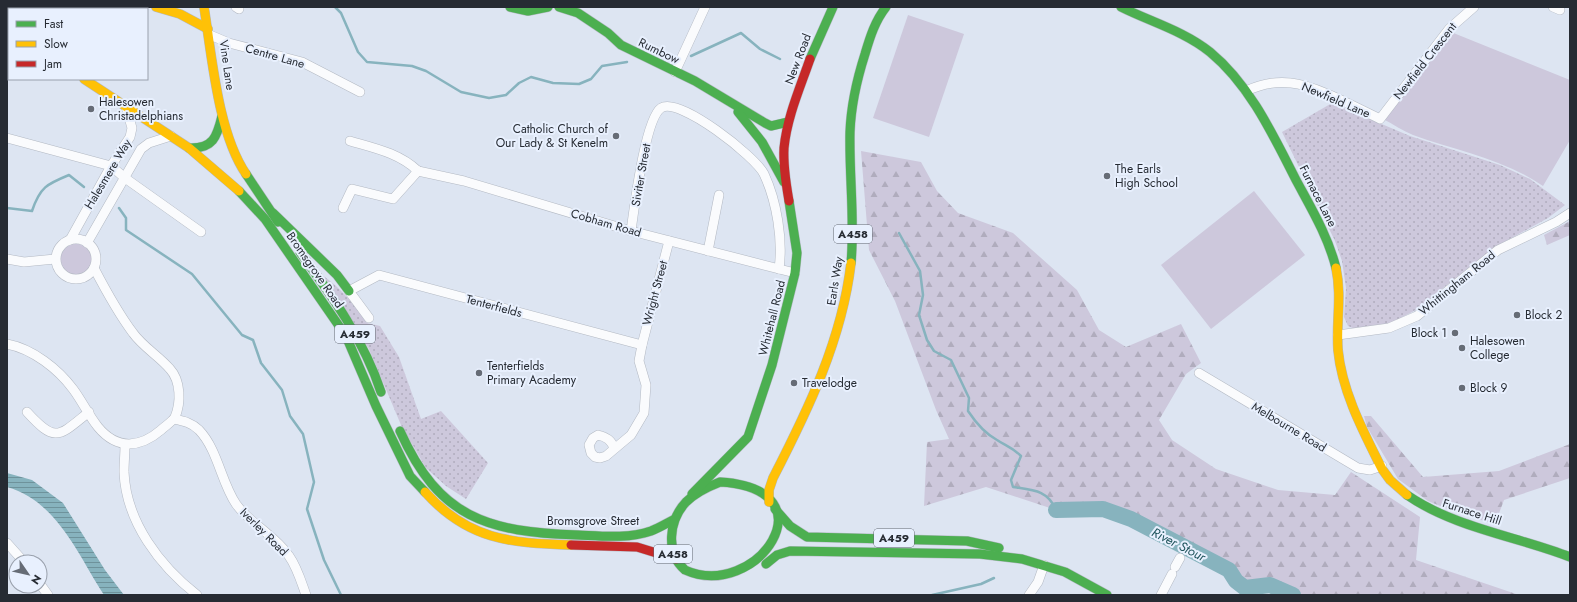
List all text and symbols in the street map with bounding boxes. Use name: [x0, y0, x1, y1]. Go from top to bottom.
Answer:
legend: [8, 8, 148, 80]
text: Fast: [44, 15, 63, 33]
street label: Newfield Crescent: [1389, 18, 1461, 103]
street label: New Road: [780, 31, 816, 87]
street label: Rumbow: [635, 33, 683, 69]
text: Slow: [44, 35, 69, 53]
street label: Vine Lane: [215, 39, 239, 91]
street label: Centre Lane: [243, 39, 307, 73]
text: Jam: [42, 55, 62, 73]
street label: Newfield Lane: [1299, 77, 1373, 123]
place label: Halesowen Christadelphians: [99, 93, 183, 125]
marker: Halesowen Christadelphians: [86, 104, 96, 114]
place label: Catholic Church of Our Lady & St Kenelm: [496, 120, 609, 152]
marker: Catholic Church of Our Lady & St Kenelm: [611, 131, 621, 141]
street label: Halesmere Way: [80, 135, 136, 213]
street label: Siviter Street: [627, 142, 655, 208]
place label: The Earls High School: [1115, 160, 1178, 192]
street label: Furnace Lane: [1295, 162, 1341, 230]
marker: The Earls High School: [1102, 171, 1112, 181]
street label: Cobham Road: [569, 204, 643, 242]
road number: A458: [834, 225, 872, 243]
street label: Bromsgrove Road: [282, 228, 348, 312]
street label: Whittingham Road: [1415, 246, 1499, 320]
street label: Earls Way: [822, 255, 848, 307]
street label: Wright Street: [638, 258, 672, 327]
street label: Whitehall Road: [754, 278, 790, 358]
street label: Tenterfields: [464, 290, 524, 322]
place label: Block 2: [1525, 306, 1563, 324]
marker: Block 2: [1512, 310, 1522, 320]
place label: Block 1: [1411, 324, 1447, 342]
road number: A459: [335, 325, 375, 343]
marker: Block 1: [1450, 328, 1460, 338]
place label: Halesowen College: [1470, 332, 1525, 364]
marker: Halesowen College: [1457, 343, 1467, 353]
place label: Tenterfields Primary Academy: [487, 357, 577, 389]
marker: Tenterfields Primary Academy: [474, 368, 484, 378]
place label: Travelodge: [802, 374, 857, 392]
marker: Travelodge: [789, 378, 799, 388]
place label: Block 9: [1470, 379, 1508, 397]
marker: Block 9: [1457, 383, 1467, 393]
street label: Melbourne Road: [1248, 398, 1330, 456]
street label: Furnace Hill: [1440, 494, 1504, 530]
street label: Iverley Road: [236, 504, 292, 560]
street label: Bromsgrove Street: [547, 512, 639, 530]
water label: River Stour: [1149, 523, 1210, 566]
road number: A459: [874, 529, 914, 547]
road number: A458: [654, 545, 692, 563]
north arrow: [8, 554, 48, 594]
text: N: [27, 571, 45, 588]

